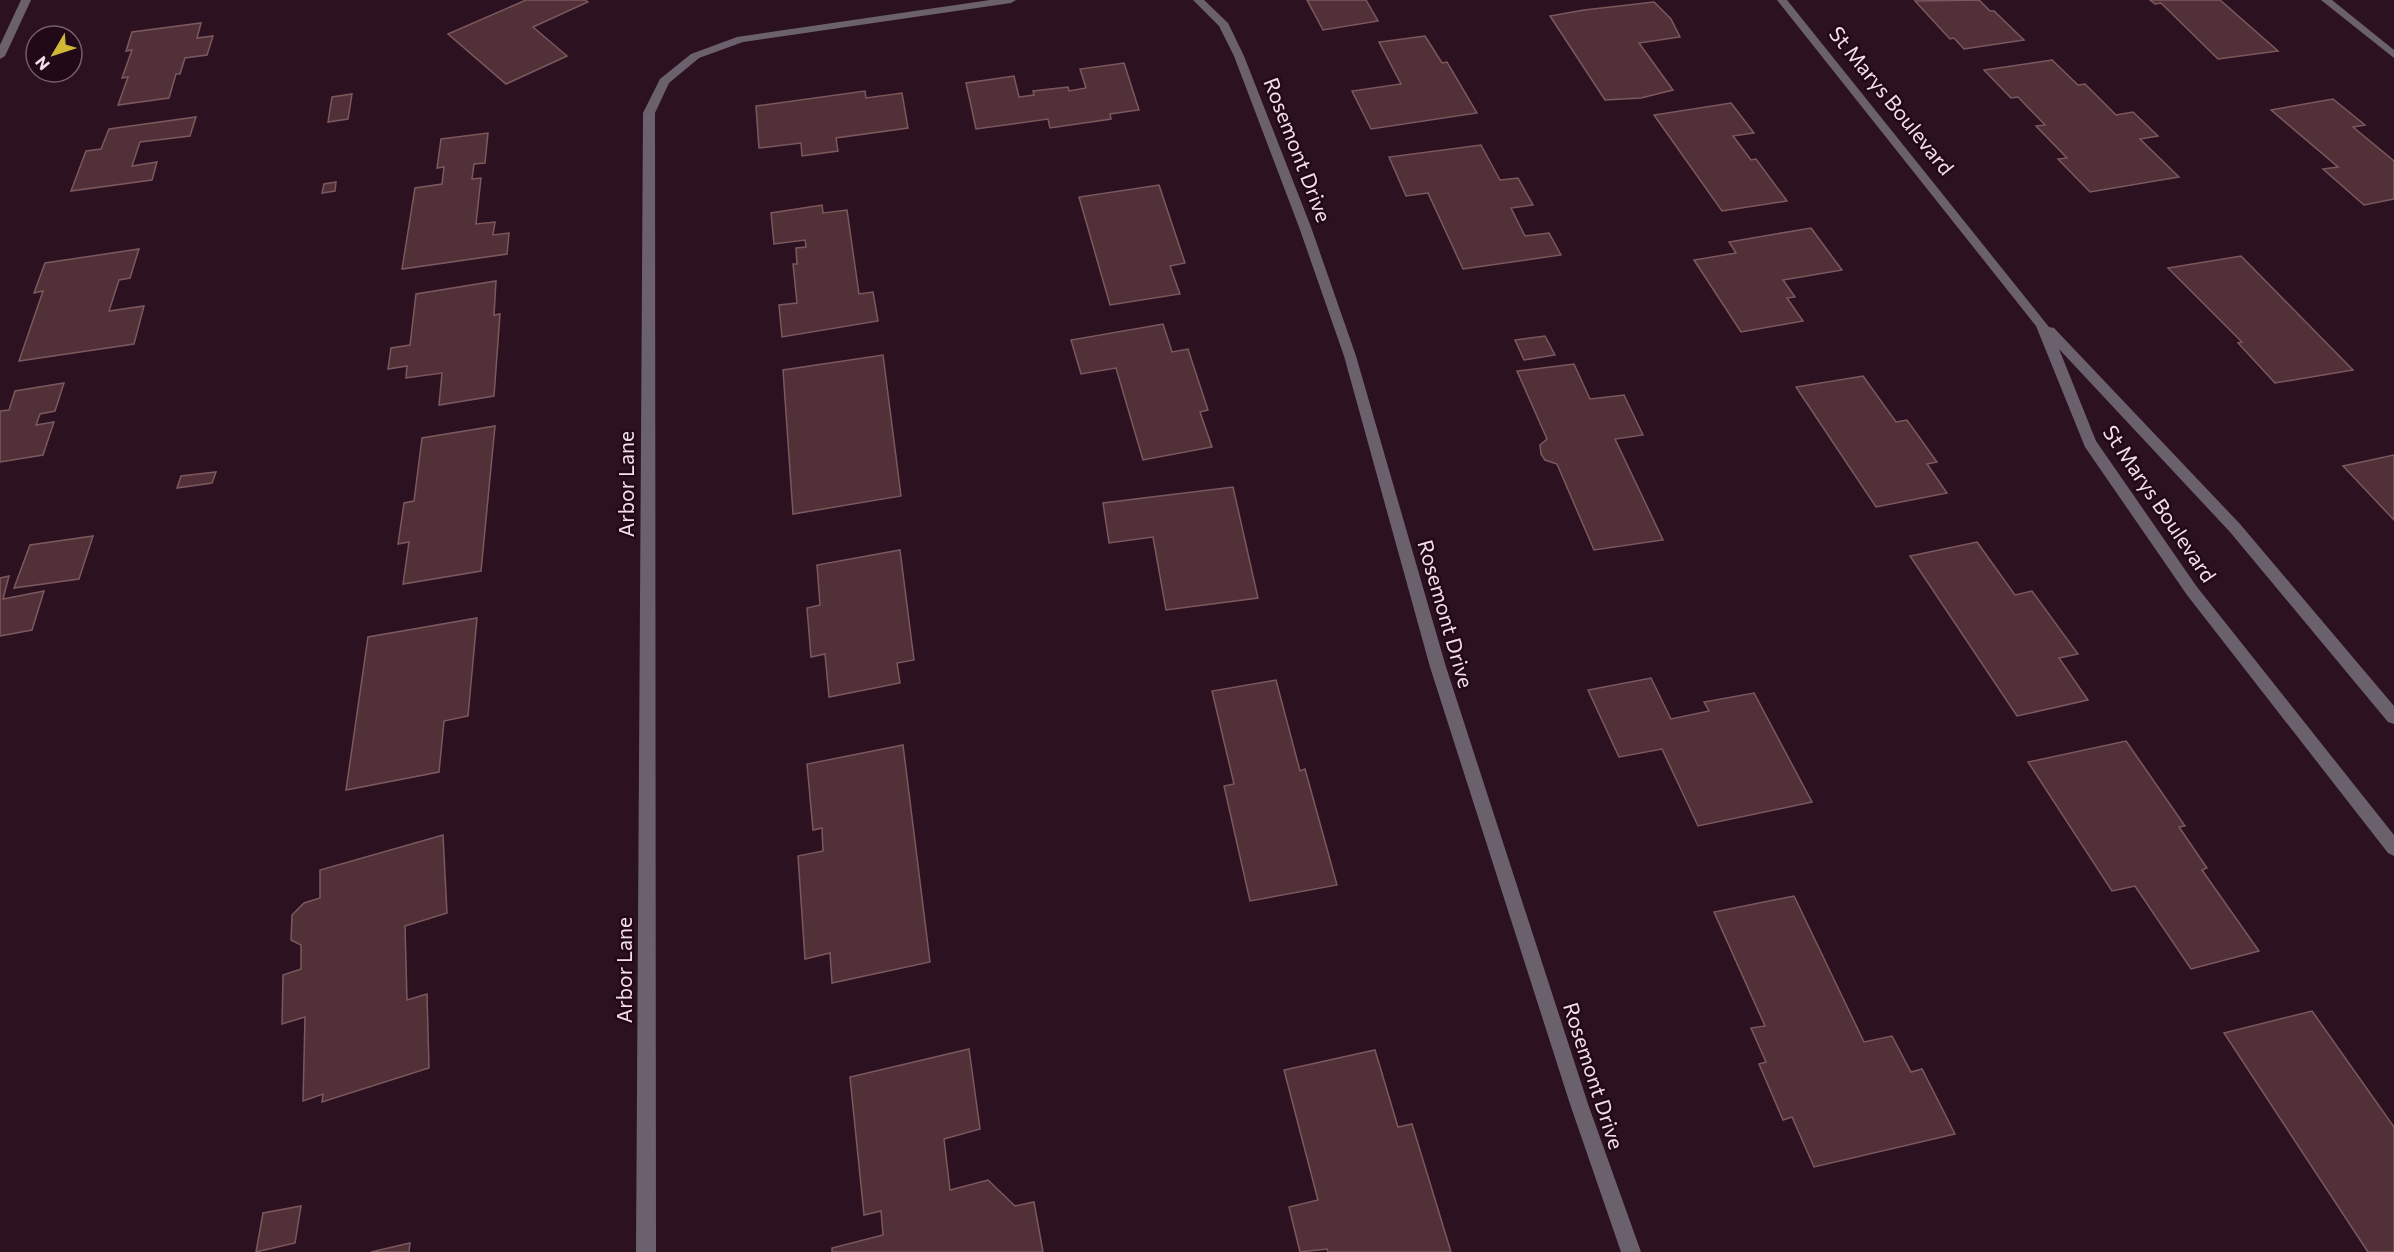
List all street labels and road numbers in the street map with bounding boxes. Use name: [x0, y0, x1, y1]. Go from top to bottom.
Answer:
street label: St Marys Boulevard: [1825, 21, 1960, 179]
street label: Rosemont Drive: [1259, 74, 1337, 225]
street label: St Marys Boulevard: [2098, 420, 2222, 586]
street label: Arbor Lane: [613, 431, 638, 537]
street label: Rosemont Drive: [1413, 537, 1479, 690]
street label: Arbor Lane: [611, 917, 636, 1023]
street label: Rosemont Drive: [1559, 999, 1630, 1152]

